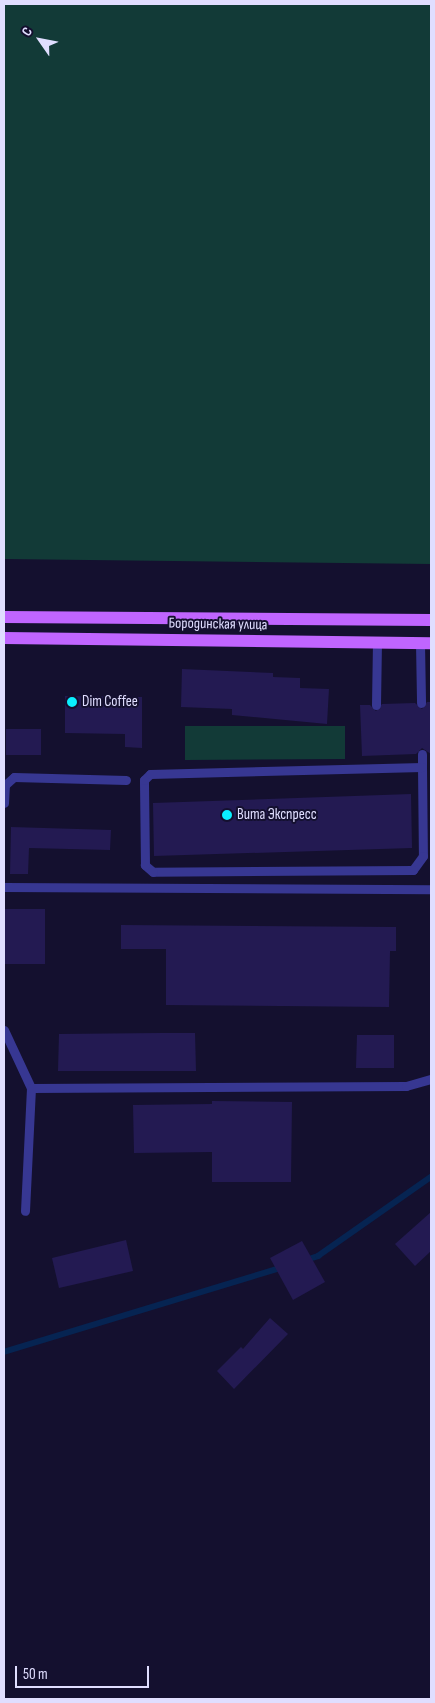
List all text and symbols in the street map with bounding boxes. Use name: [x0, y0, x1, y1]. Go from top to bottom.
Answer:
north arrow: [15, 15, 65, 65]
text: С: [18, 24, 36, 39]
street label: Бородинская улица: [168, 614, 268, 634]
place label: Dim Coffee: [82, 693, 138, 711]
marker: Dim Coffee: [66, 696, 78, 708]
place label: Вита Экспресс: [237, 806, 317, 824]
marker: Вита Экспресс: [221, 809, 233, 821]
scale bar: [18, 1656, 151, 1688]
text: 50 m: [23, 1665, 48, 1684]

